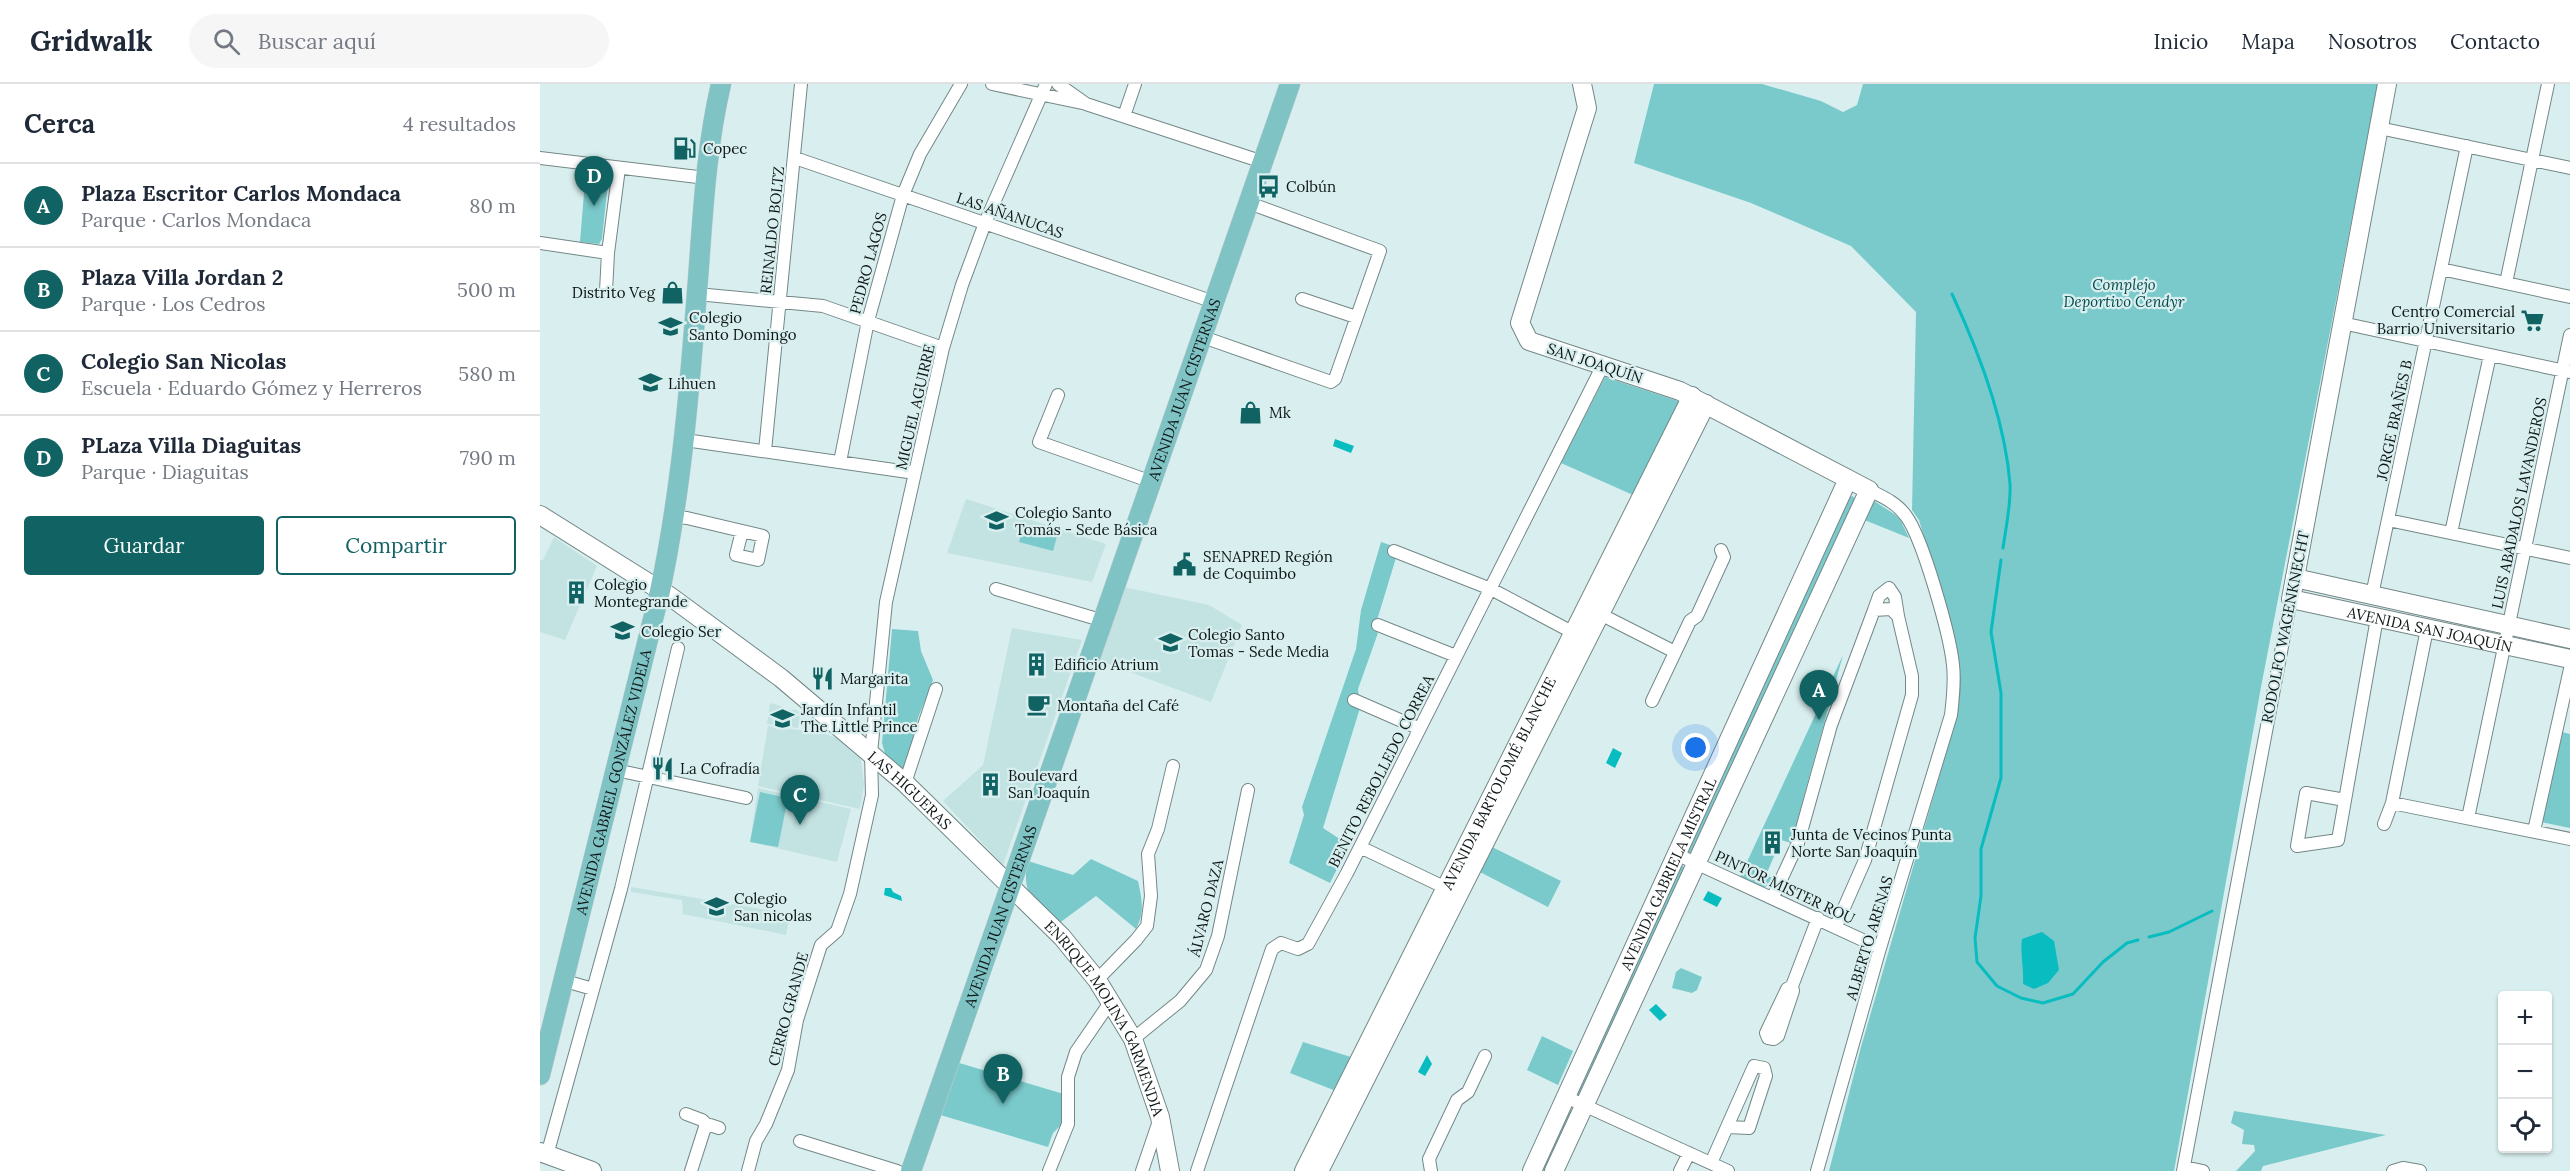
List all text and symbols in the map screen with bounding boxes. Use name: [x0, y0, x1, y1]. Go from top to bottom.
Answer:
search box: [189, 14, 609, 68]
text: Gridwalk: [30, 23, 153, 59]
icon: search: [210, 25, 243, 58]
text: Buscar aquí: [258, 27, 376, 55]
text: Inicio: [2153, 28, 2208, 55]
text: Mapa: [2241, 28, 2295, 55]
text: Nosotros: [2328, 28, 2417, 55]
text: Contacto: [2450, 28, 2540, 55]
text: Cerca: [24, 107, 95, 140]
text: 4 resultados: [403, 111, 516, 136]
fuel station icon: Copec: [672, 135, 698, 161]
place label: Copec: [703, 139, 747, 158]
pin: D: [574, 156, 614, 206]
street label: REINALDO BOLTZ: [756, 165, 788, 295]
bus stop icon: Colbún: [1255, 173, 1281, 199]
place label: Colbún: [1286, 177, 1336, 196]
text: Plaza Escritor Carlos Mondaca: [81, 179, 401, 207]
street label: LAS AÑANUCAS: [954, 188, 1066, 242]
text: A: [37, 193, 50, 218]
text: 80 m: [469, 193, 516, 218]
text: Parque · Carlos Mondaca: [81, 207, 311, 232]
street label: PEDRO LAGOS: [845, 210, 891, 316]
text: Plaza Villa Jordan 2: [81, 263, 284, 291]
park label: Complejo Deportivo Cendyr: [2064, 275, 2185, 311]
text: B: [37, 277, 50, 302]
text: 500 m: [457, 277, 516, 302]
shop icon: Distrito Veg: [660, 279, 686, 305]
place label: Distrito Veg: [572, 283, 656, 302]
text: Parque · Los Cedros: [81, 291, 266, 316]
street label: AVENIDA JUAN CISTERNAS: [1143, 295, 1224, 484]
place label: Centro Comercial Barrio Universitario: [2377, 302, 2515, 338]
supermarket icon: Centro Comercial Barrio Universitario: [2520, 307, 2546, 333]
place label: Colegio Santo Domingo: [689, 308, 797, 344]
school or university icon: Colegio Santo Domingo: [658, 313, 684, 339]
street label: SAN JOAQUÍN: [1545, 339, 1645, 387]
street label: MIGUEL AGUIRRE: [891, 342, 939, 472]
text: Colegio San Nicolas: [81, 347, 286, 375]
street label: JORGE BRAÑES B: [2372, 358, 2416, 483]
text: C: [37, 361, 50, 386]
text: 580 m: [458, 361, 516, 386]
school or university icon: Lihuen: [637, 370, 663, 396]
place label: Lihuen: [668, 374, 716, 393]
text: Escuela · Eduardo Gómez y Herreros: [81, 375, 422, 400]
street label: LUIS ABADALOS LAVANDEROS: [2487, 395, 2551, 611]
shop icon: Mk: [1238, 399, 1264, 425]
place label: Mk: [1269, 403, 1291, 422]
text: PLaza Villa Diaguitas: [81, 431, 301, 459]
text: D: [36, 445, 51, 470]
text: 790 m: [460, 445, 516, 470]
text: Parque · Diaguitas: [81, 459, 249, 484]
place label: Colegio Santo Tomás - Sede Básica: [1015, 503, 1158, 539]
school or university icon: Colegio Santo Tomás - Sede Básica: [984, 508, 1010, 534]
button: Guardar: [24, 516, 264, 575]
button: Compartir: [276, 516, 516, 575]
street label: RODOLFO WAGENKNECHT: [2257, 529, 2313, 725]
place label: SENAPRED Región de Coquimbo: [1203, 547, 1333, 583]
public building icon: SENAPRED Región de Coquimbo: [1172, 552, 1198, 578]
place label: Colegio Montegrande: [594, 575, 688, 611]
building icon: Colegio Montegrande: [563, 580, 589, 606]
street label: AVENIDA SAN JOAQUÍN: [2345, 602, 2514, 656]
school or university icon: Colegio Ser: [610, 618, 636, 644]
place label: Colegio Ser: [641, 622, 722, 641]
place label: Colegio Santo Tomas - Sede Media: [1188, 625, 1329, 661]
school or university icon: Colegio Santo Tomas - Sede Media: [1157, 630, 1183, 656]
street label: AVENIDA GABRIEL GONZÁLEZ VIDELA: [570, 647, 655, 918]
building icon: Edificio Atrium: [1023, 651, 1049, 677]
place label: Edificio Atrium: [1054, 655, 1159, 674]
restaurant icon: Margarita: [809, 665, 835, 691]
place label: Margarita: [840, 669, 909, 688]
pin: A: [1800, 670, 1838, 720]
street label: BENITO REBOLLEDO CORREA: [1324, 671, 1438, 871]
street label: AVENIDA BARTOLOMÉ BLANCHE: [1437, 673, 1560, 893]
cafe icon: Montaña del Café: [1026, 692, 1052, 718]
place label: Montaña del Café: [1057, 696, 1179, 715]
place label: Jardín Infantil The Little Prince: [800, 700, 918, 736]
school or university icon: Jardín Infantil The Little Prince: [770, 705, 796, 731]
your location: [1681, 733, 1710, 762]
street label: LAS HIGUERAS: [864, 746, 956, 833]
restaurant icon: La Cofradía: [649, 755, 675, 781]
place label: La Cofradía: [680, 759, 760, 778]
place label: Boulevard San Joaquín: [1008, 766, 1090, 802]
building icon: Boulevard San Joaquín: [977, 771, 1003, 797]
street label: AVENIDA GABRIELA MISTRAL: [1615, 774, 1720, 974]
pin: C: [780, 776, 820, 825]
street label: AVENIDA JUAN CISTERNAS: [959, 822, 1040, 1011]
place label: Junta de Vecinos Punta Norte San Joaquín: [1790, 825, 1952, 861]
building icon: Junta de Vecinos Punta Norte San Joaquín: [1760, 830, 1786, 856]
street label: PINTOR MISTER ROU: [1712, 846, 1858, 928]
street label: ÁLVARO DAZA: [1184, 857, 1227, 960]
street label: ALBERTO ARENAS: [1841, 874, 1897, 1003]
place label: Colegio San nicolas: [734, 889, 812, 925]
school or university icon: Colegio San nicolas: [703, 894, 729, 920]
street label: ENRIQUE MOLINA GARMENDIA: [1041, 916, 1169, 1119]
street label: CERRO GRANDE: [764, 950, 812, 1068]
map controls: [2498, 991, 2552, 1153]
button: +: [2498, 991, 2552, 1045]
button: −: [2498, 1045, 2552, 1099]
pin: B: [984, 1054, 1022, 1104]
button: locate: [2498, 1099, 2552, 1153]

